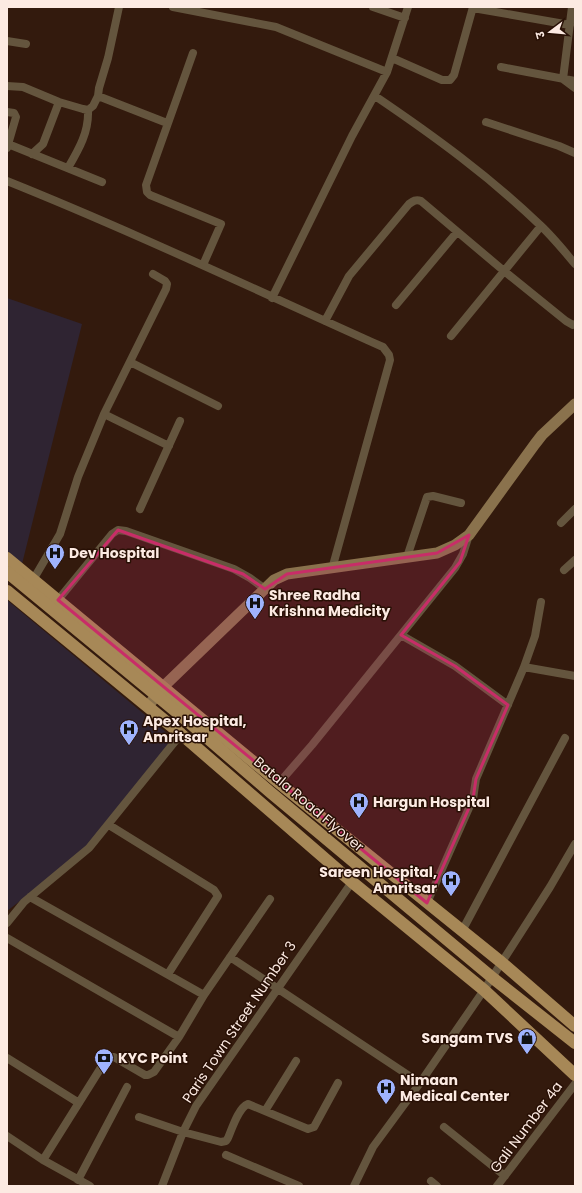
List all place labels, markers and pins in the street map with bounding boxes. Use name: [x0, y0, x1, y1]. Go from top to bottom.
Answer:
hospital icon: Dev Hospital: [44, 542, 66, 570]
place label: Dev Hospital: [69, 543, 159, 563]
place label: Shree Radha Krishna Medicity: [269, 585, 390, 621]
hospital icon: Shree Radha Krishna Medicity: [244, 592, 266, 620]
place label: Apex Hospital, Amritsar: [143, 711, 247, 747]
hospital icon: Apex Hospital, Amritsar: [118, 718, 140, 746]
hospital icon: Hargun Hospital: [348, 791, 370, 819]
place label: Hargun Hospital: [373, 792, 490, 812]
place label: Sareen Hospital, Amritsar: [319, 862, 437, 898]
hospital icon: Sareen Hospital, Amritsar: [440, 869, 462, 897]
shop icon: Sangam TVS: [516, 1027, 538, 1055]
place label: Sangam TVS: [422, 1028, 513, 1048]
bank icon: KYC Point: [93, 1047, 115, 1075]
place label: KYC Point: [118, 1048, 188, 1068]
place label: Nimaan Medical Center: [400, 1070, 509, 1106]
hospital icon: Nimaan Medical Center: [375, 1077, 397, 1105]

